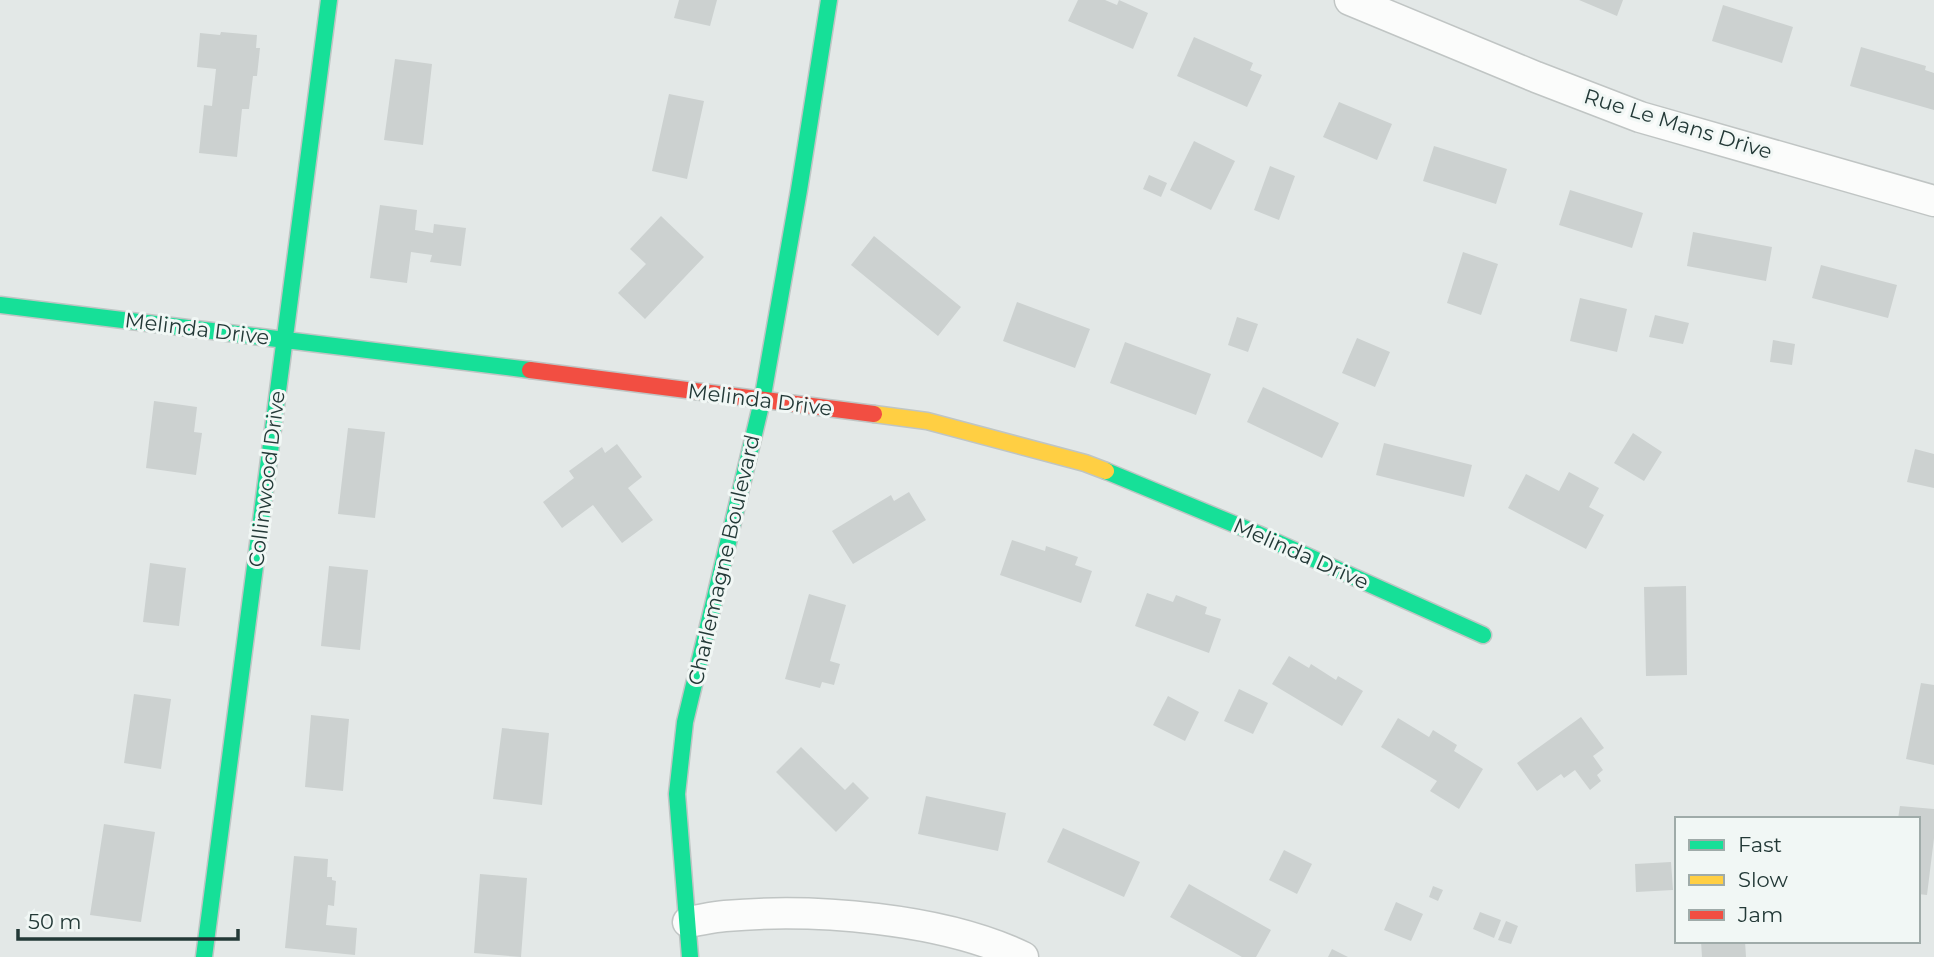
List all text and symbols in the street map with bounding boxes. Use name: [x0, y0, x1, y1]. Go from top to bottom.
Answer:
street label: Rue Le Mans Drive: [1581, 83, 1775, 164]
street label: Melinda Drive: [123, 307, 271, 350]
street label: Melinda Drive: [686, 378, 834, 421]
street label: Collinwood Drive: [243, 389, 290, 569]
street label: Charlemagne Boulevard: [682, 432, 765, 688]
street label: Melinda Drive: [1230, 513, 1373, 595]
legend: [1675, 817, 1920, 943]
text: Fast: [1738, 832, 1782, 857]
text: Slow: [1738, 867, 1788, 892]
scale bar: [18, 898, 238, 942]
text: Jam: [1737, 902, 1783, 927]
text: 50 m: [28, 909, 82, 934]

